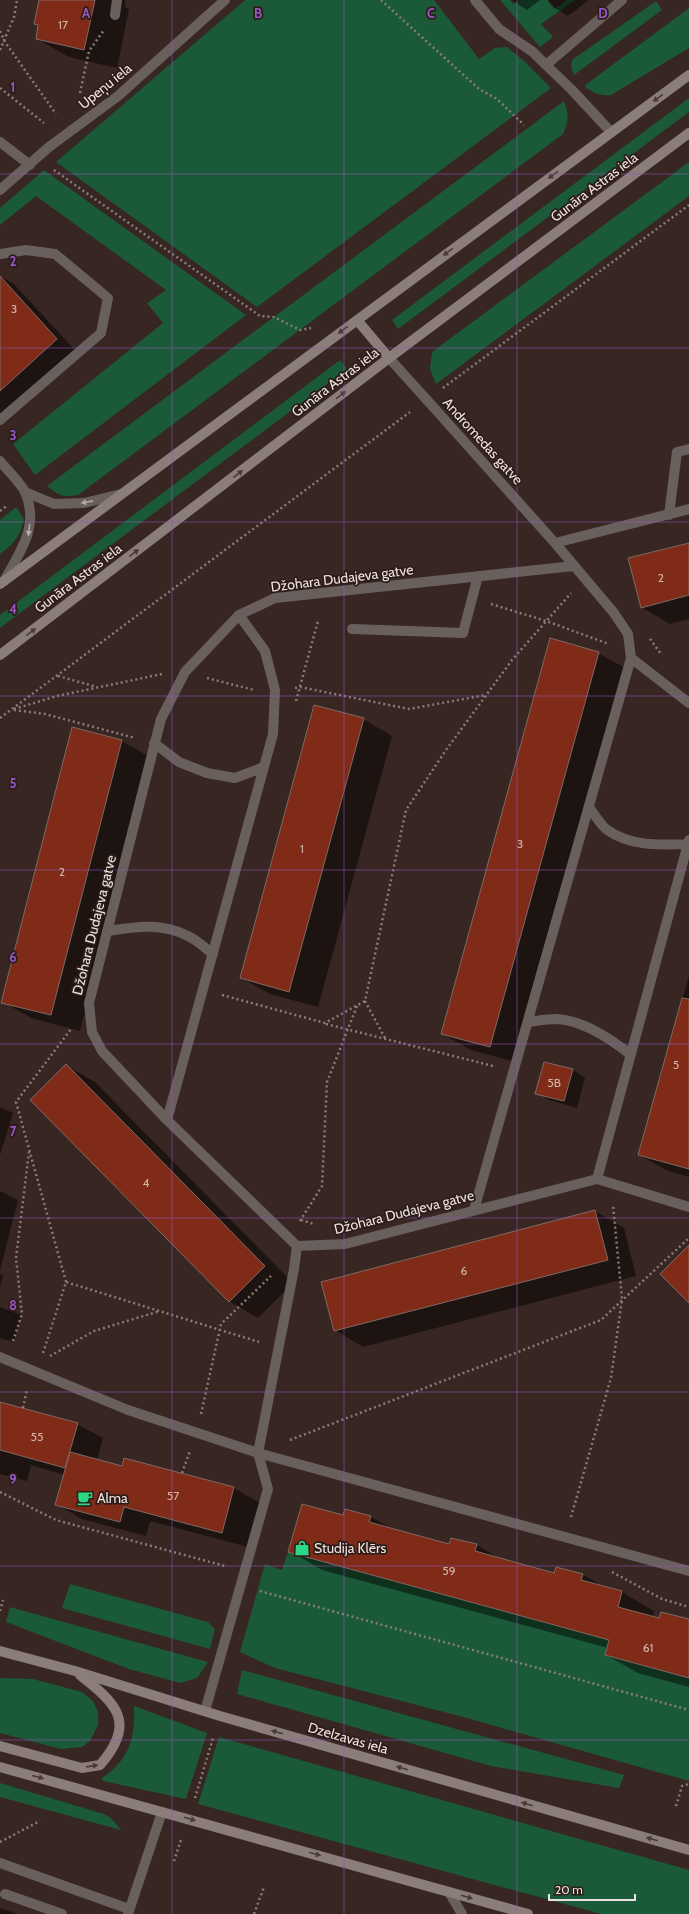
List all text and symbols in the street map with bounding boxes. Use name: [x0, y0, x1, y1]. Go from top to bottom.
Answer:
text: A: [82, 5, 91, 21]
text: B: [254, 5, 262, 21]
text: C: [427, 5, 435, 21]
text: D: [598, 5, 608, 21]
house number: 17: [58, 17, 68, 32]
street label: Upeņu iela: [75, 59, 135, 113]
text: 1: [11, 79, 15, 95]
one-way arrow: [652, 94, 663, 103]
street label: Gunāra Astras iela: [547, 148, 641, 226]
one-way arrow: [547, 171, 558, 179]
one-way arrow: [443, 248, 453, 256]
text: 2: [10, 253, 17, 269]
house number: 3: [11, 301, 17, 316]
one-way arrow: [338, 325, 349, 334]
street label: Gunāra Astras iela: [288, 343, 382, 421]
one-way arrow: [335, 391, 346, 399]
street label: Andromedas gatve: [439, 394, 527, 488]
text: 3: [9, 427, 17, 443]
one-way arrow: [232, 470, 243, 478]
one-way arrow: [81, 499, 94, 505]
one-way arrow: [25, 524, 32, 536]
street label: Gunāra Astras iela: [31, 539, 125, 617]
one-way arrow: [129, 548, 140, 557]
street label: Džohara Dudajeva gatve: [270, 560, 414, 596]
house number: 2: [658, 570, 664, 585]
text: 4: [9, 601, 17, 617]
one-way arrow: [26, 628, 36, 636]
text: 5: [10, 775, 17, 791]
house number: 3: [517, 836, 523, 851]
house number: 1: [300, 841, 304, 856]
street label: Džohara Dudajeva gatve: [68, 853, 120, 997]
house number: 2: [59, 864, 65, 879]
text: 6: [9, 949, 17, 965]
house number: 5: [673, 1057, 679, 1072]
house number: 5B: [547, 1075, 561, 1090]
text: 7: [10, 1123, 17, 1139]
house number: 4: [143, 1175, 150, 1190]
street label: Džohara Dudajeva gatve: [332, 1186, 476, 1238]
house number: 6: [461, 1263, 468, 1278]
text: 8: [9, 1297, 17, 1313]
house number: 55: [31, 1429, 43, 1444]
text: 9: [9, 1471, 17, 1487]
house number: 57: [167, 1488, 179, 1503]
cafe icon: Alma: [76, 1489, 94, 1507]
place label: Alma: [97, 1489, 128, 1507]
shop icon: Studija Klērs: [293, 1539, 311, 1557]
place label: Studija Klērs: [314, 1539, 386, 1557]
house number: 59: [442, 1563, 456, 1578]
house number: 61: [643, 1640, 653, 1655]
street label: Dzelzavas iela: [306, 1718, 390, 1758]
one-way arrow: [270, 1729, 282, 1735]
one-way arrow: [86, 1763, 98, 1769]
one-way arrow: [395, 1765, 407, 1771]
one-way arrow: [32, 1774, 44, 1780]
one-way arrow: [520, 1801, 532, 1807]
one-way arrow: [184, 1816, 196, 1822]
one-way arrow: [645, 1836, 657, 1842]
one-way arrow: [309, 1851, 321, 1857]
scale bar: [549, 1876, 635, 1902]
text: 20 m: [555, 1882, 583, 1897]
one-way arrow: [461, 1894, 473, 1900]

